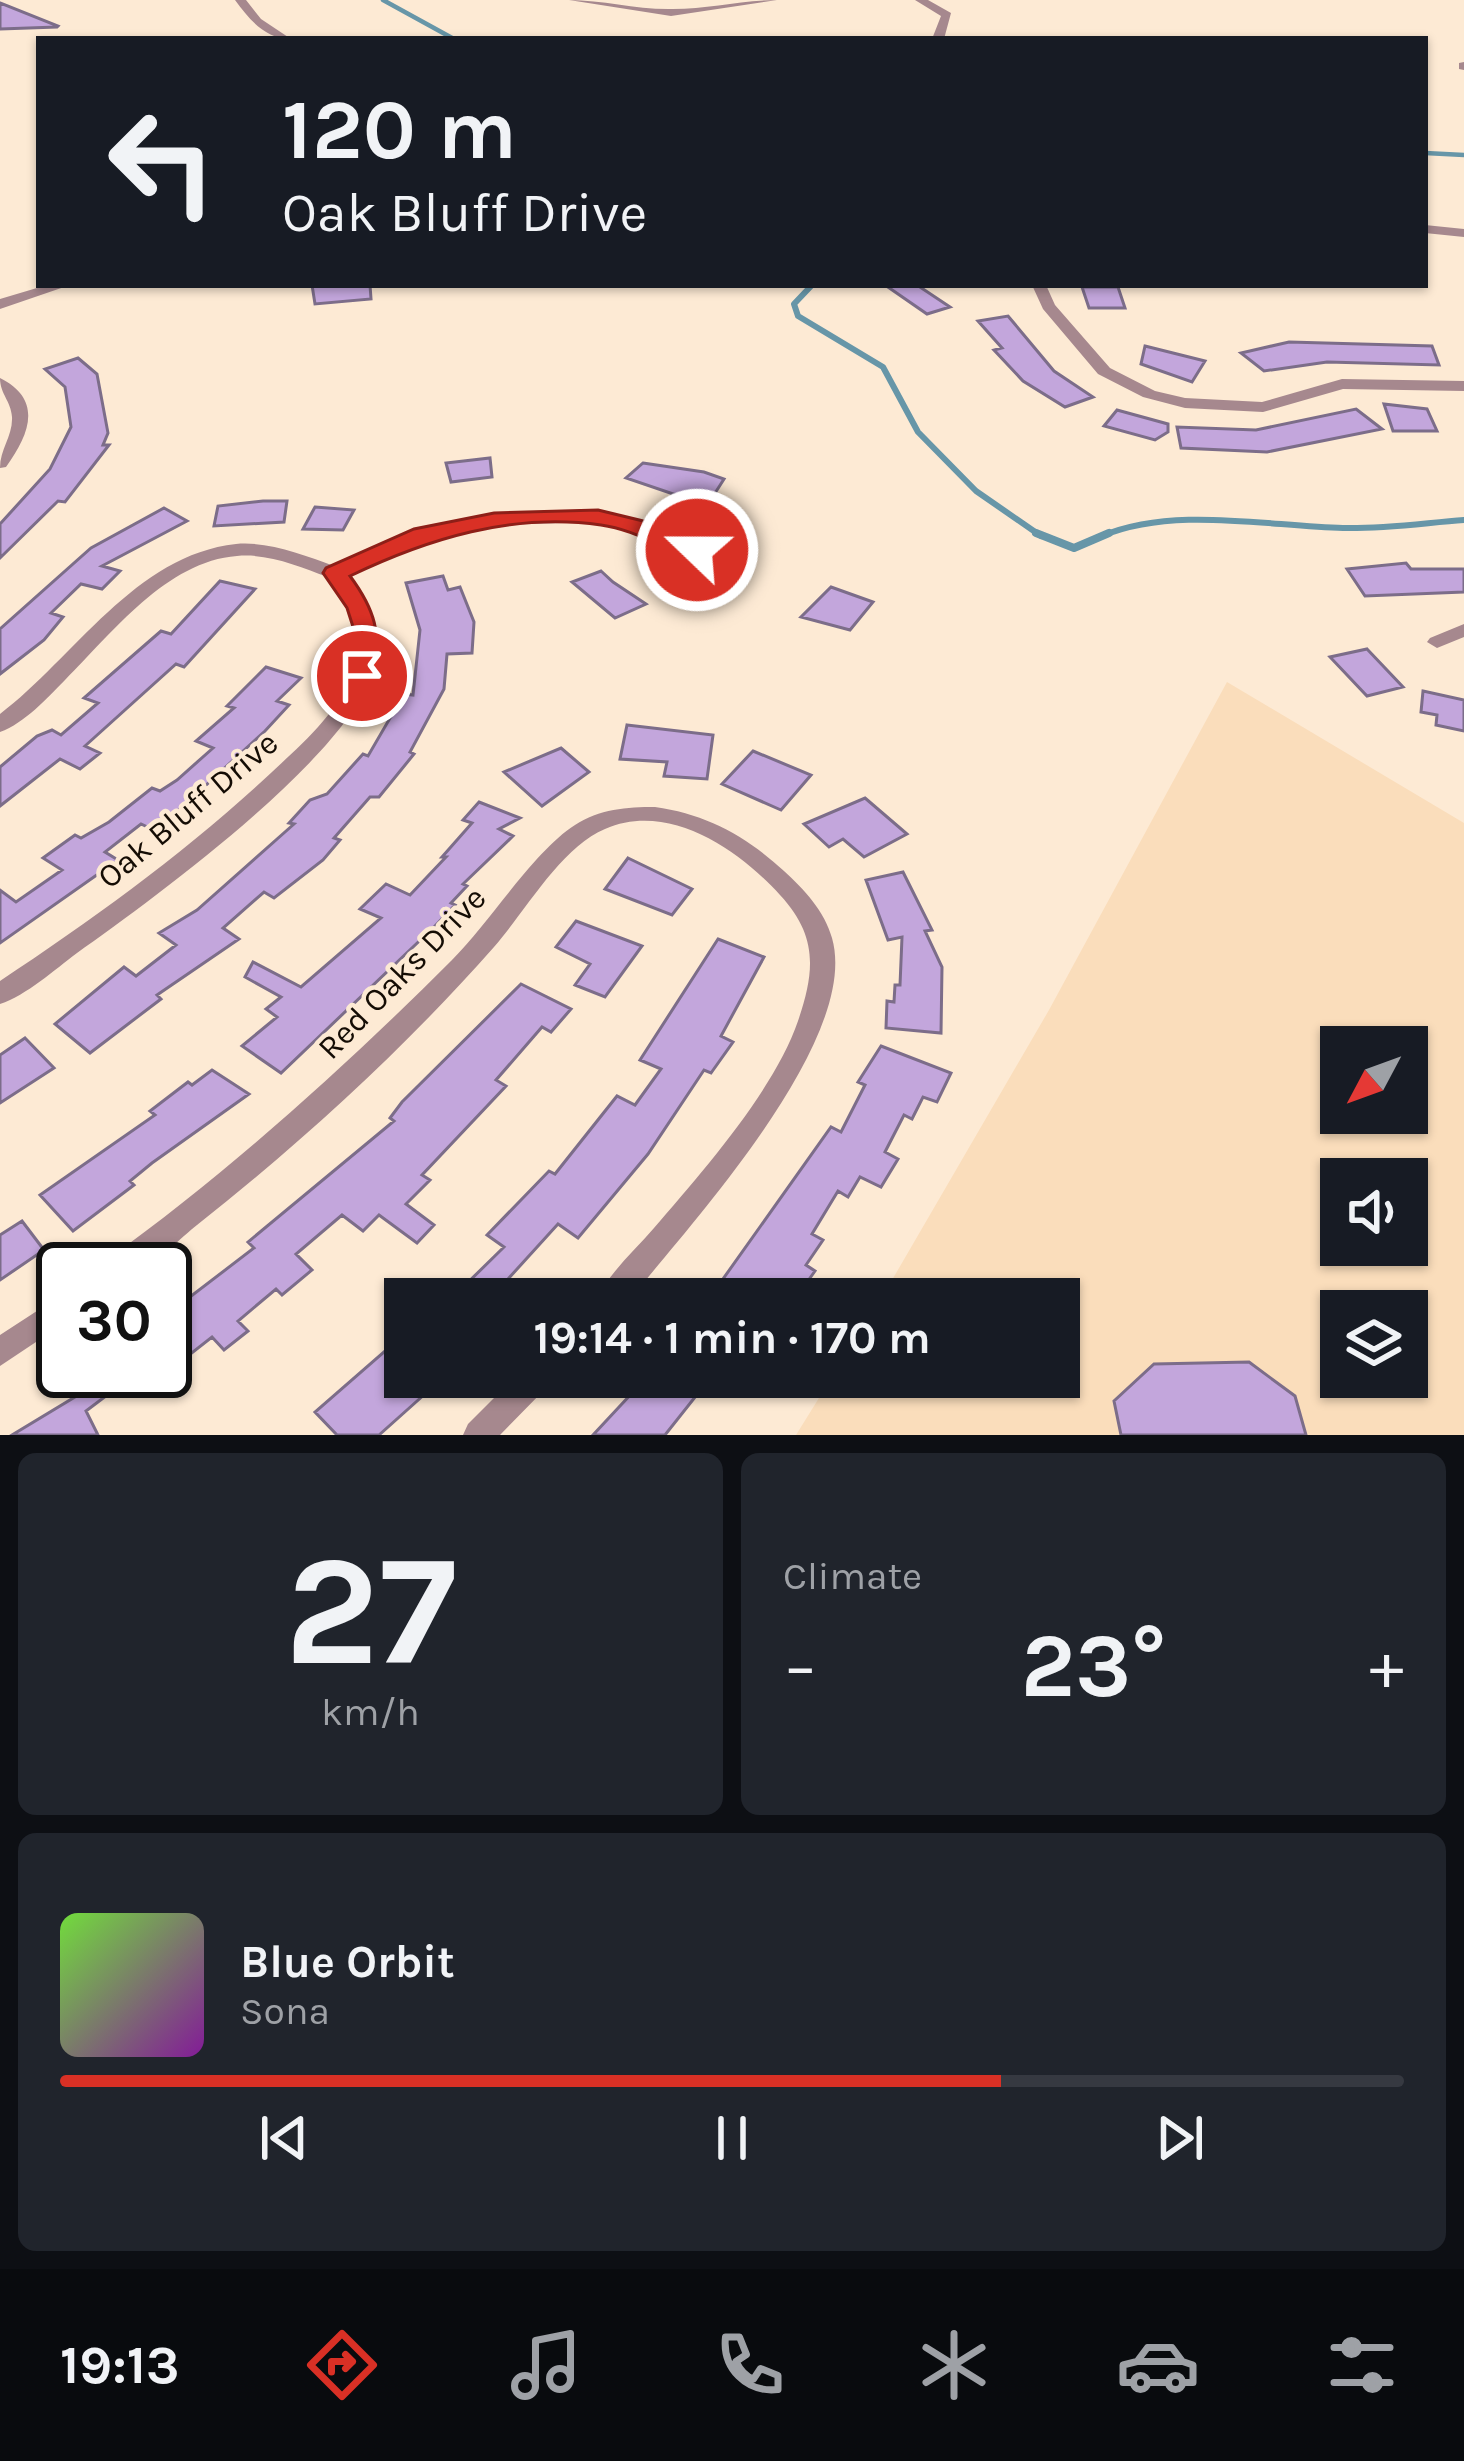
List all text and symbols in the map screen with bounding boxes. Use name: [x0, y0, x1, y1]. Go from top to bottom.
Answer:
text: 120 m: [282, 81, 517, 179]
icon: left: [84, 84, 240, 240]
text: Oak Bluff Drive: [282, 181, 647, 245]
position arrow: [634, 487, 760, 613]
pin: [311, 625, 413, 727]
icon: arrive: [329, 643, 395, 709]
street label: Oak Bluff Drive: [90, 723, 285, 896]
street label: Red Oaks Drive: [310, 879, 493, 1067]
north arrow: [1320, 1026, 1428, 1134]
map controls: [1320, 1026, 1428, 1398]
button: sound: [1320, 1158, 1428, 1266]
speed limit sign: 30: [36, 1242, 192, 1398]
button: layers: [1320, 1290, 1428, 1398]
text: 19:14 · 1 min · 170 m: [533, 1312, 931, 1364]
text: 27: [285, 1520, 457, 1702]
text: Climate: [783, 1553, 922, 1599]
text: 23°: [1021, 1613, 1166, 1719]
text: −: [783, 1627, 818, 1705]
text: +: [1369, 1627, 1404, 1705]
text: km/h: [321, 1689, 420, 1735]
text: Blue Orbit: [240, 1936, 455, 1988]
text: Sona: [240, 1988, 330, 2034]
icon: previous: [251, 2105, 317, 2171]
icon: pause: [699, 2105, 765, 2171]
icon: next: [1147, 2105, 1213, 2171]
icon: directions: [300, 2323, 384, 2407]
icon: music: [504, 2323, 588, 2407]
icon: phone: [708, 2323, 792, 2407]
icon: climate: [912, 2323, 996, 2407]
icon: car: [1116, 2323, 1200, 2407]
icon: filters: [1320, 2323, 1404, 2407]
text: 19:13: [60, 2333, 180, 2397]

